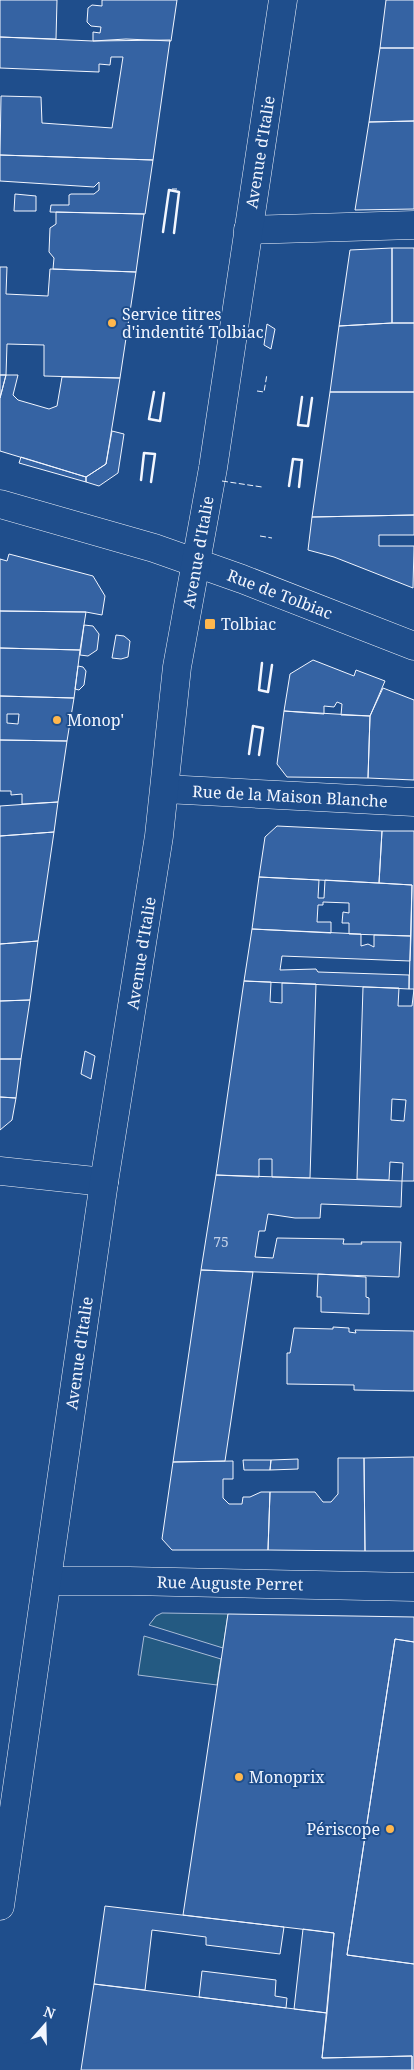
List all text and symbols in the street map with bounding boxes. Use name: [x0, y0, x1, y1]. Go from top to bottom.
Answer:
street label: Avenue d'Italie: [240, 94, 280, 210]
place label: Service titres d'indentité Tolbiac: [122, 303, 264, 343]
marker: Service titres d'indentité Tolbiac: [106, 317, 118, 329]
street label: Avenue d'Italie: [177, 494, 219, 610]
street label: Rue de Tolbiac: [225, 565, 335, 623]
place label: Tolbiac: [221, 614, 276, 634]
marker: Tolbiac: [203, 617, 217, 631]
place label: Monop': [67, 709, 124, 731]
marker: Monop': [51, 714, 63, 726]
street label: Rue de la Maison Blanche: [192, 780, 388, 812]
street label: Avenue d'Italie: [121, 895, 161, 1011]
house number: 75: [213, 1232, 229, 1251]
street label: Avenue d'Italie: [60, 1295, 98, 1411]
street label: Rue Auguste Perret: [157, 1571, 304, 1595]
place label: Monoprix: [249, 1766, 325, 1788]
marker: Monoprix: [233, 1771, 245, 1783]
place label: Périscope: [306, 1818, 380, 1840]
marker: Périscope: [384, 1823, 396, 1835]
north arrow: [20, 2000, 70, 2050]
text: N: [41, 2001, 58, 2023]

